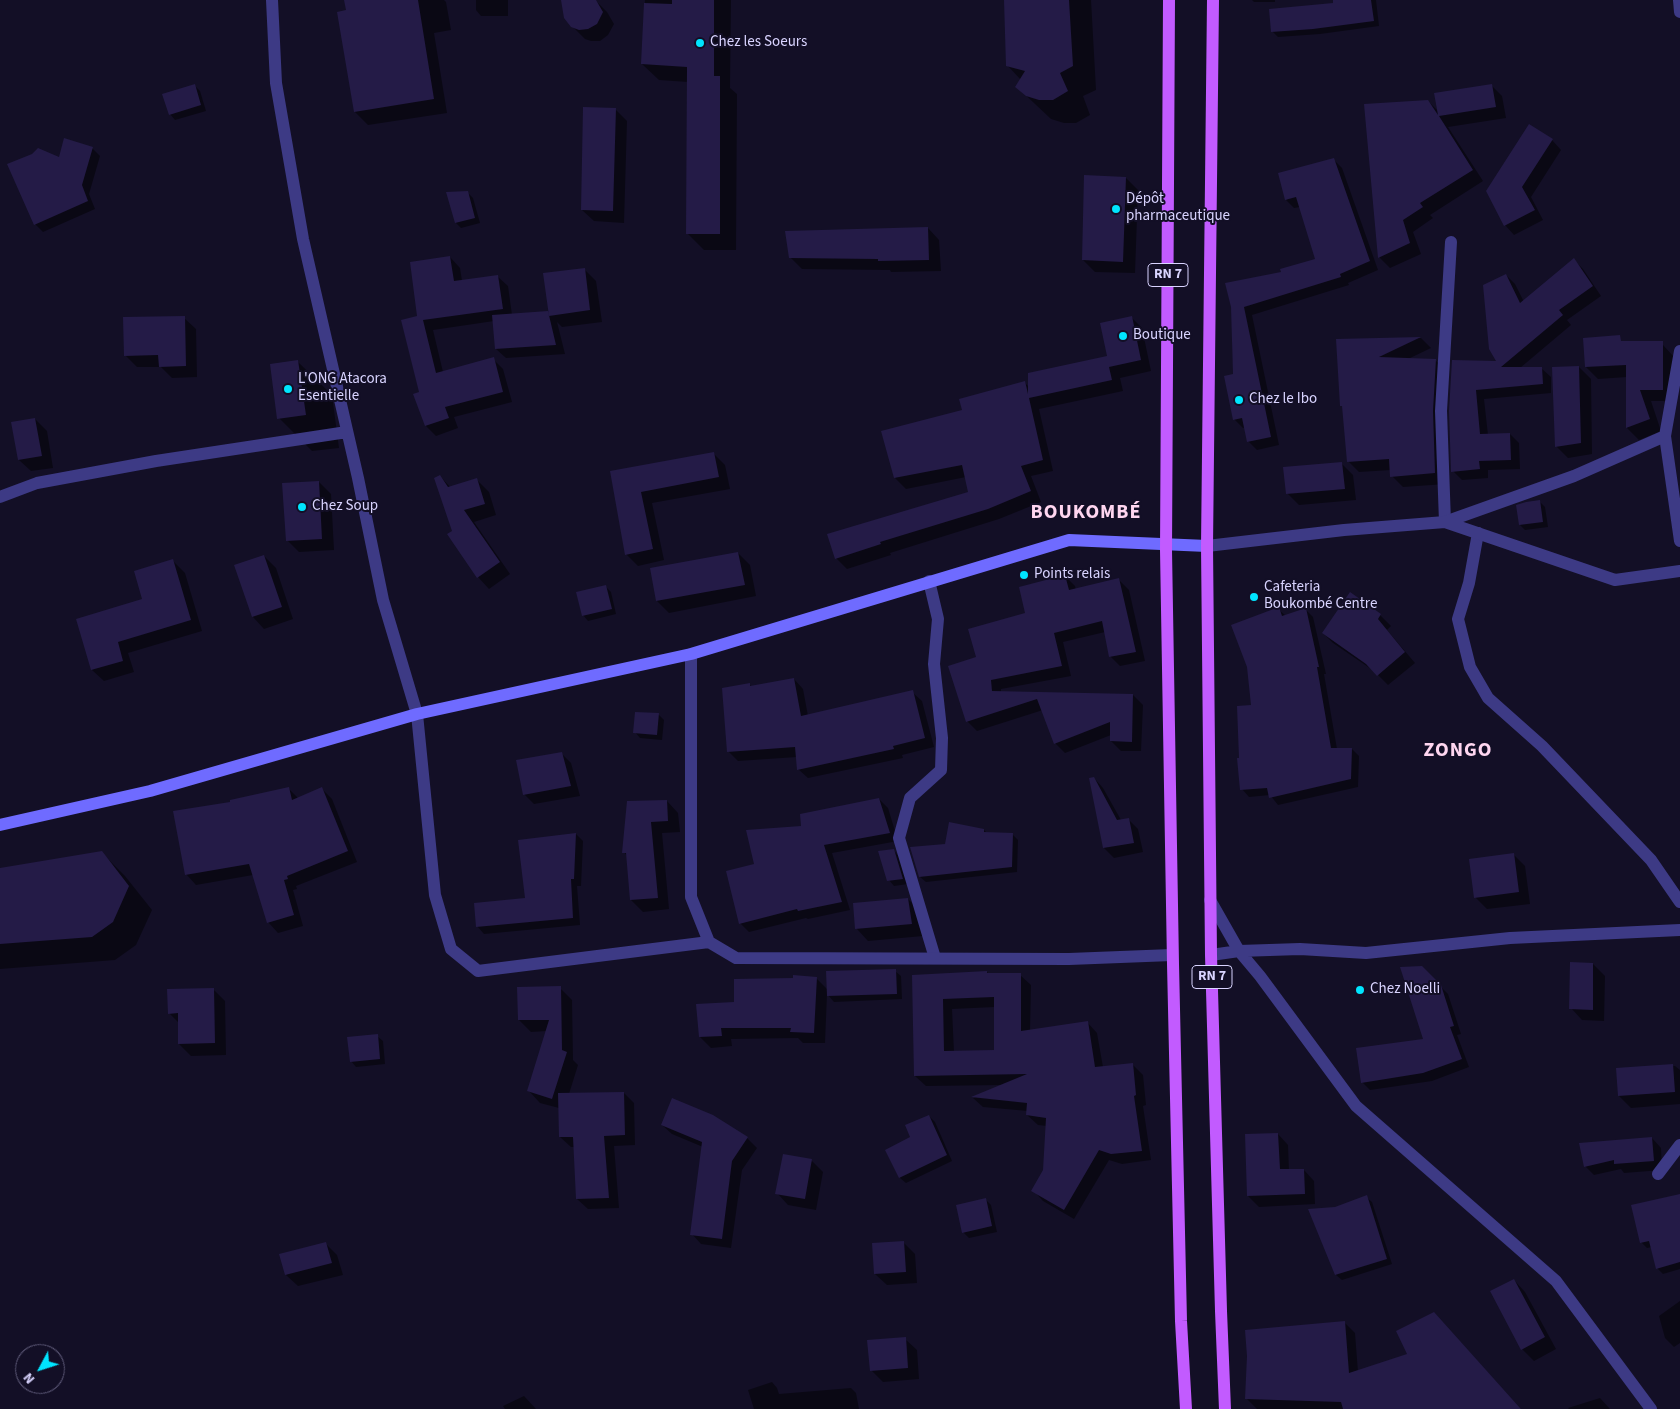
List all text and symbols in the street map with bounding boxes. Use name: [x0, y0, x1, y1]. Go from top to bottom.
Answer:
place label: Chez les Soeurs: [710, 34, 807, 52]
marker: Chez les Soeurs: [694, 37, 706, 49]
place label: Dépôt pharmaceutique: [1126, 191, 1230, 226]
marker: Dépôt pharmaceutique: [1110, 203, 1122, 215]
road number: RN 7: [1148, 264, 1188, 286]
place label: Boutique: [1133, 327, 1191, 345]
marker: Boutique: [1117, 330, 1129, 342]
place label: L'ONG Atacora Esentielle: [298, 371, 387, 406]
marker: L'ONG Atacora Esentielle: [282, 383, 294, 395]
place label: Chez le Ibo: [1249, 391, 1317, 409]
marker: Chez le Ibo: [1233, 394, 1245, 406]
place label: Chez Soup: [312, 498, 378, 516]
marker: Chez Soup: [296, 501, 308, 513]
district label: BOUKOMBÉ: [1030, 502, 1142, 526]
place label: Points relais: [1034, 566, 1110, 584]
marker: Points relais: [1018, 569, 1030, 581]
place label: Cafeteria Boukombé Centre: [1264, 579, 1377, 614]
marker: Cafeteria Boukombé Centre: [1248, 591, 1260, 603]
district label: ZONGO: [1423, 740, 1493, 764]
road number: RN 7: [1192, 966, 1232, 989]
place label: Chez Noelli: [1370, 981, 1440, 999]
marker: Chez Noelli: [1354, 984, 1366, 996]
north arrow: [15, 1344, 65, 1394]
text: N: [19, 1368, 40, 1388]

